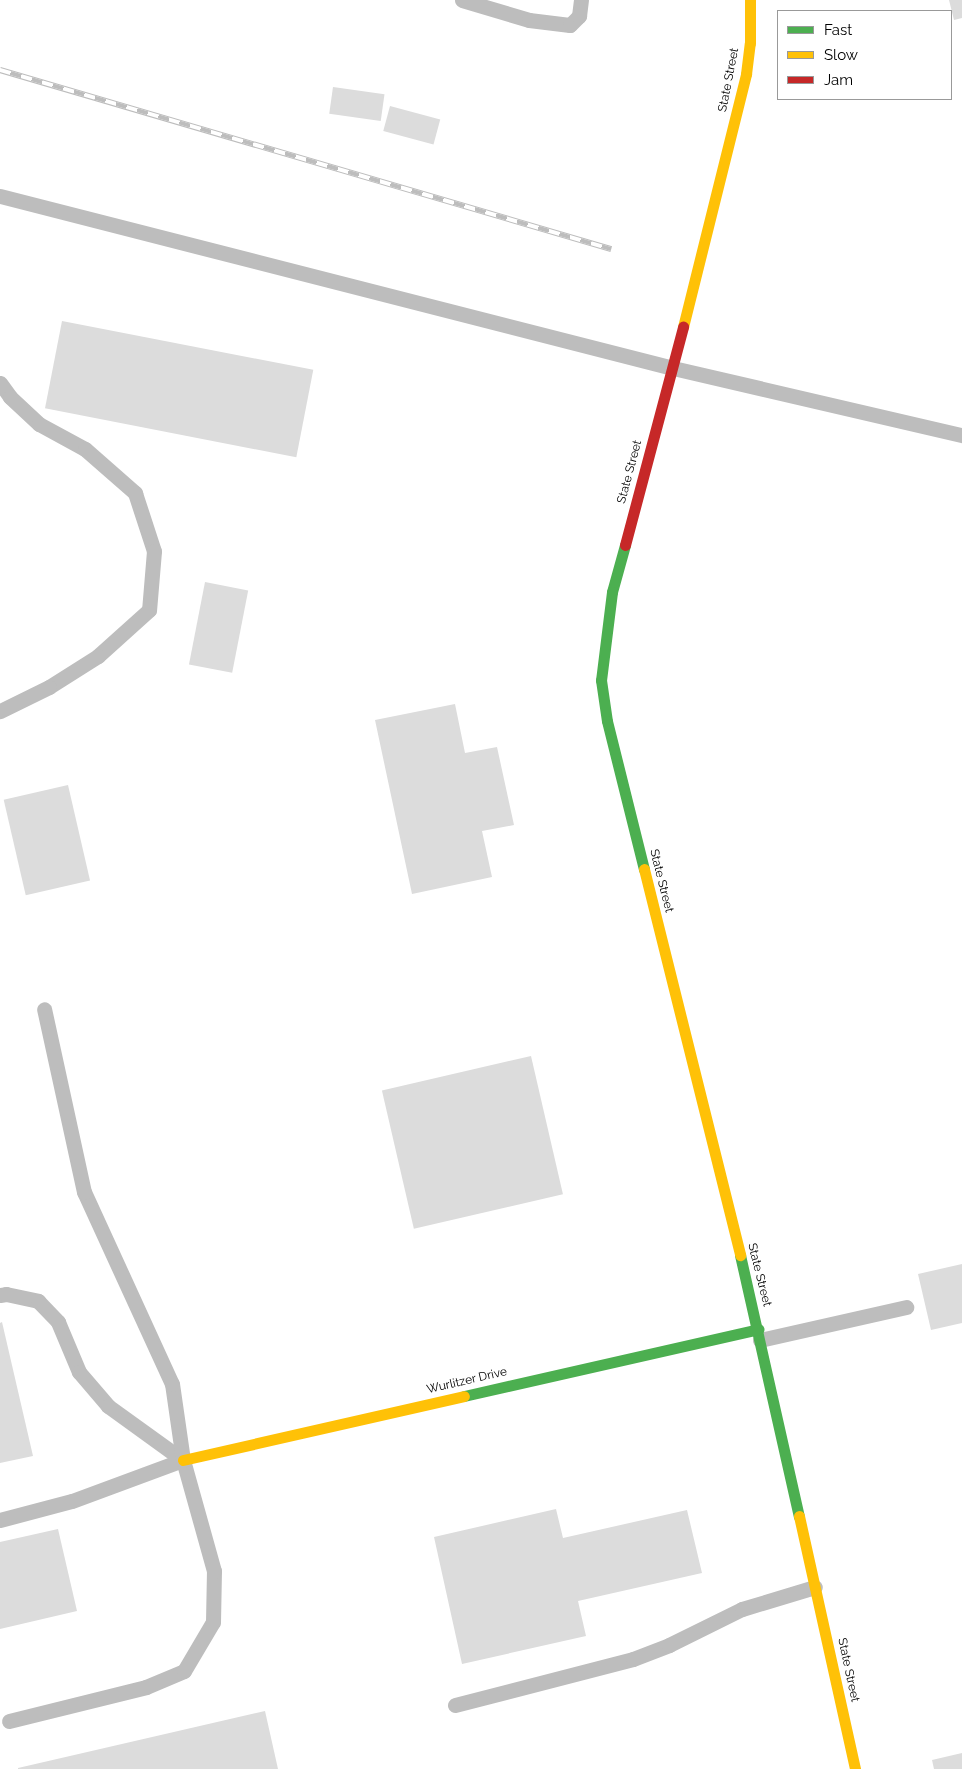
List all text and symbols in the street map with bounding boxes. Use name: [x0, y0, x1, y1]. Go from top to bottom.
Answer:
legend: [777, 10, 952, 100]
text: Fast: [824, 21, 852, 39]
text: Slow: [824, 46, 858, 64]
street label: State Street: [716, 47, 742, 113]
text: Jam: [824, 71, 853, 89]
street label: State Street: [615, 439, 645, 505]
street label: State Street: [646, 848, 676, 914]
street label: State Street: [744, 1242, 774, 1308]
street label: Wurlitzer Drive: [425, 1365, 509, 1397]
street label: State Street: [834, 1637, 862, 1703]

